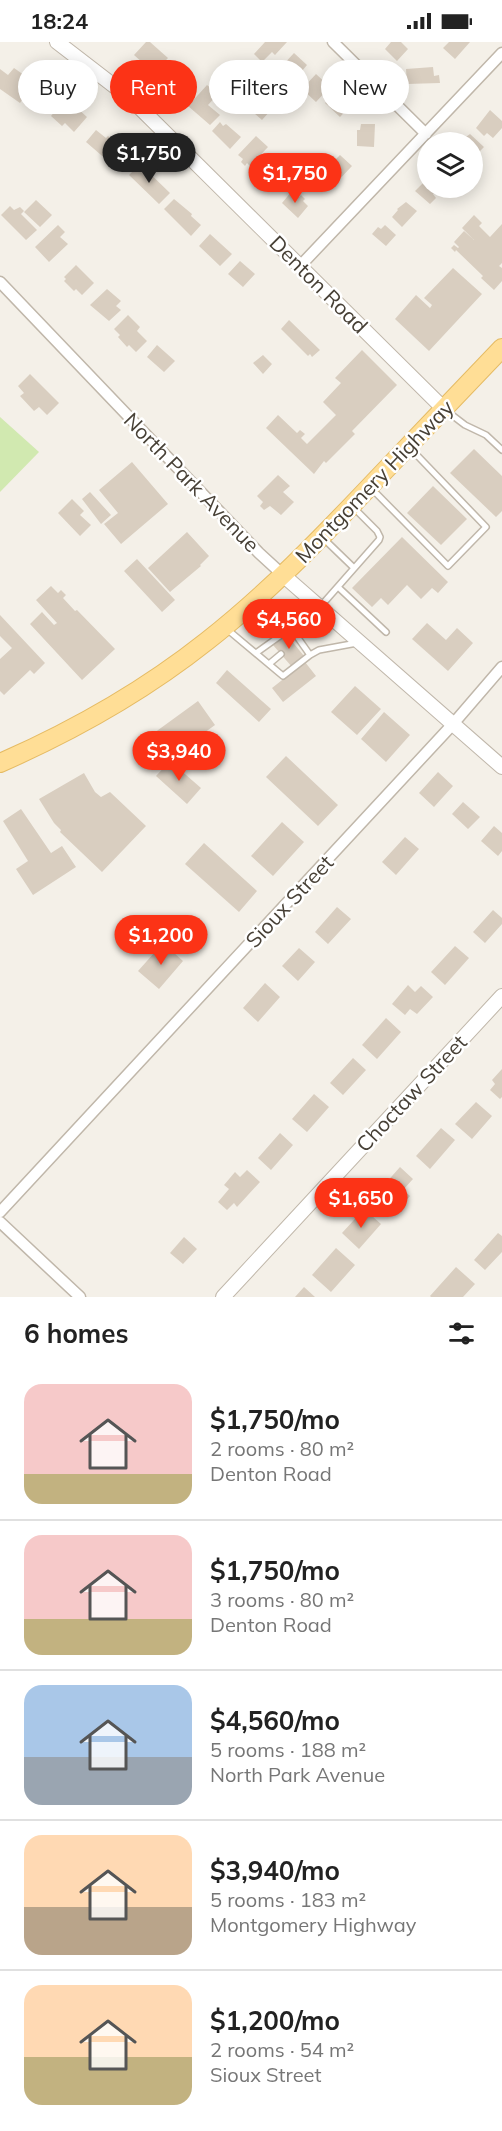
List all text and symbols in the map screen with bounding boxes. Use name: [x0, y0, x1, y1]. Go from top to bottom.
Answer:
text: 18:24: [30, 7, 88, 35]
chip: Buy: [18, 60, 98, 114]
chip: Rent: [110, 60, 197, 114]
chip: Filters: [209, 60, 309, 114]
chip: New: [321, 60, 409, 114]
map controls: [417, 132, 483, 198]
button: layers: [417, 132, 483, 198]
pin: $1,750: [100, 133, 198, 184]
text: $1,750: [117, 140, 181, 165]
pin: $1,750: [246, 153, 344, 204]
text: $1,750: [263, 160, 327, 185]
street label: Denton Road: [265, 230, 373, 338]
street label: Montgomery Highway: [289, 394, 459, 568]
street label: North Park Avenue: [119, 407, 265, 557]
pin: $4,560: [240, 599, 338, 650]
text: $4,560: [257, 606, 321, 631]
pin: $3,940: [130, 731, 228, 782]
text: $3,940: [147, 738, 211, 763]
street label: Sioux Street: [240, 849, 338, 953]
pin: $1,200: [112, 915, 210, 966]
text: $1,200: [129, 922, 193, 947]
street label: Choctaw Street: [350, 1029, 472, 1157]
pin: $1,650: [312, 1178, 410, 1229]
text: $1,650: [329, 1185, 393, 1210]
text: 6 homes: [24, 1317, 128, 1350]
icon: filters: [445, 1317, 478, 1350]
text: $1,750/mo: [210, 1403, 340, 1436]
icon: home: [72, 1408, 144, 1480]
text: 2 rooms · 80 m²: [210, 1436, 354, 1461]
text: Denton Road: [210, 1461, 332, 1486]
text: $1,750/mo: [210, 1554, 340, 1587]
icon: home: [72, 1559, 144, 1631]
text: 3 rooms · 80 m²: [210, 1587, 354, 1612]
text: Denton Road: [210, 1612, 332, 1637]
text: $4,560/mo: [210, 1704, 340, 1737]
icon: home: [72, 1709, 144, 1781]
text: 5 rooms · 188 m²: [210, 1737, 366, 1762]
text: North Park Avenue: [210, 1762, 385, 1787]
text: $3,940/mo: [210, 1854, 340, 1887]
icon: home: [72, 1859, 144, 1931]
text: 5 rooms · 183 m²: [210, 1887, 366, 1912]
text: Montgomery Highway: [210, 1912, 416, 1937]
text: $1,200/mo: [210, 2004, 340, 2037]
icon: home: [72, 2009, 144, 2081]
text: 2 rooms · 54 m²: [210, 2037, 354, 2062]
text: Sioux Street: [210, 2062, 321, 2087]

